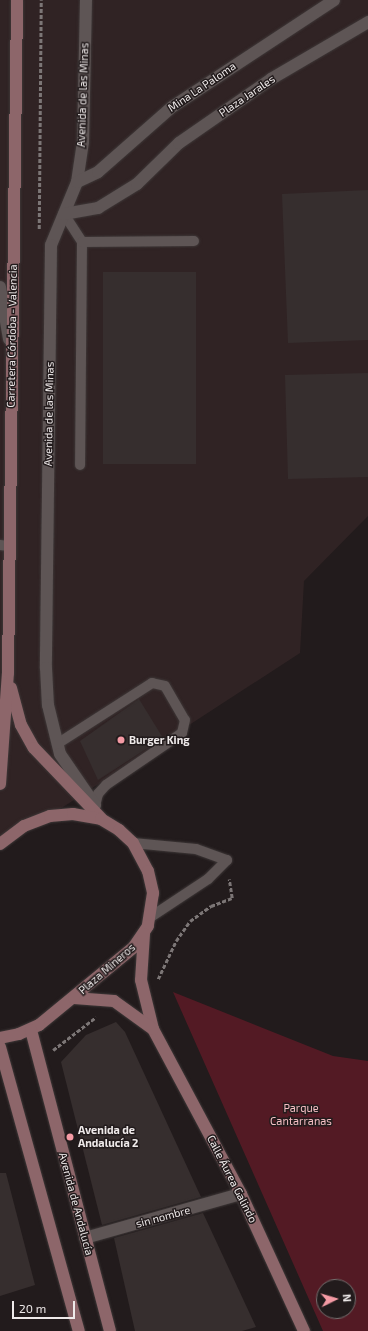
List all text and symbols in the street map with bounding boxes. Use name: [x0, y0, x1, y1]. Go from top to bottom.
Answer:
street label: Avenida de las Minas: [75, 42, 91, 148]
street label: Mina La Paloma: [166, 59, 238, 115]
street label: Plaza Jarales: [216, 72, 278, 120]
street label: Carretera Córdoba - Valencia: [4, 264, 20, 408]
street label: Avenida de las Minas: [41, 362, 57, 466]
place label: Burger King: [129, 733, 190, 747]
marker: Burger King: [116, 735, 126, 745]
street label: Plaza Mineros: [76, 941, 138, 997]
park label: Parque Cantarranas: [270, 1102, 332, 1128]
place label: Avenida de Andalucía 2: [78, 1124, 138, 1150]
marker: Avenida de Andalucía 2: [65, 1132, 75, 1142]
street label: Calle Áurea Galindo: [204, 1133, 260, 1225]
street label: Avenida de Andalucía: [56, 1151, 96, 1257]
street label: sin nombre: [134, 1203, 192, 1231]
north arrow: [316, 1279, 356, 1319]
scale bar: [14, 1293, 77, 1319]
text: N: [341, 1293, 354, 1303]
text: 20 m: [19, 1301, 46, 1315]

